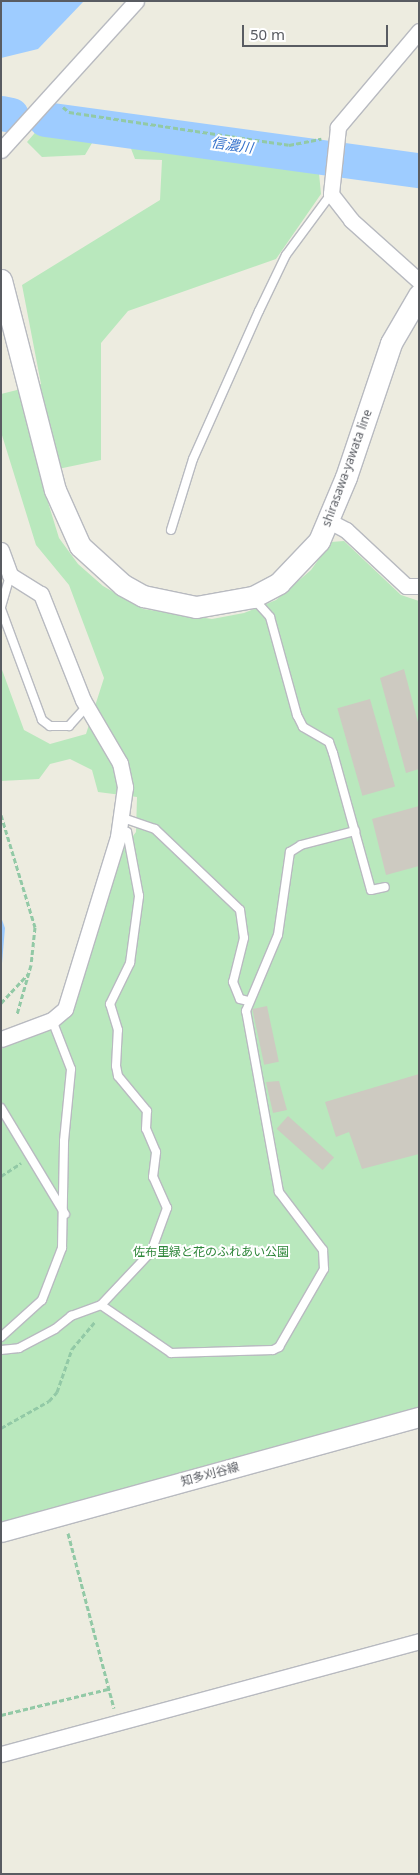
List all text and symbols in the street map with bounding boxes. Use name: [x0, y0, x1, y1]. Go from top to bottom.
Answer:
scale bar: [245, 15, 391, 47]
text: 50 m: [250, 24, 285, 44]
water label: 信濃川: [210, 134, 254, 156]
street label: shirasawa-yawata line: [319, 407, 375, 529]
park label: 佐布里緑と花のふれあい公園: [133, 1245, 289, 1259]
street label: 知多刈谷線: [179, 1459, 241, 1489]

